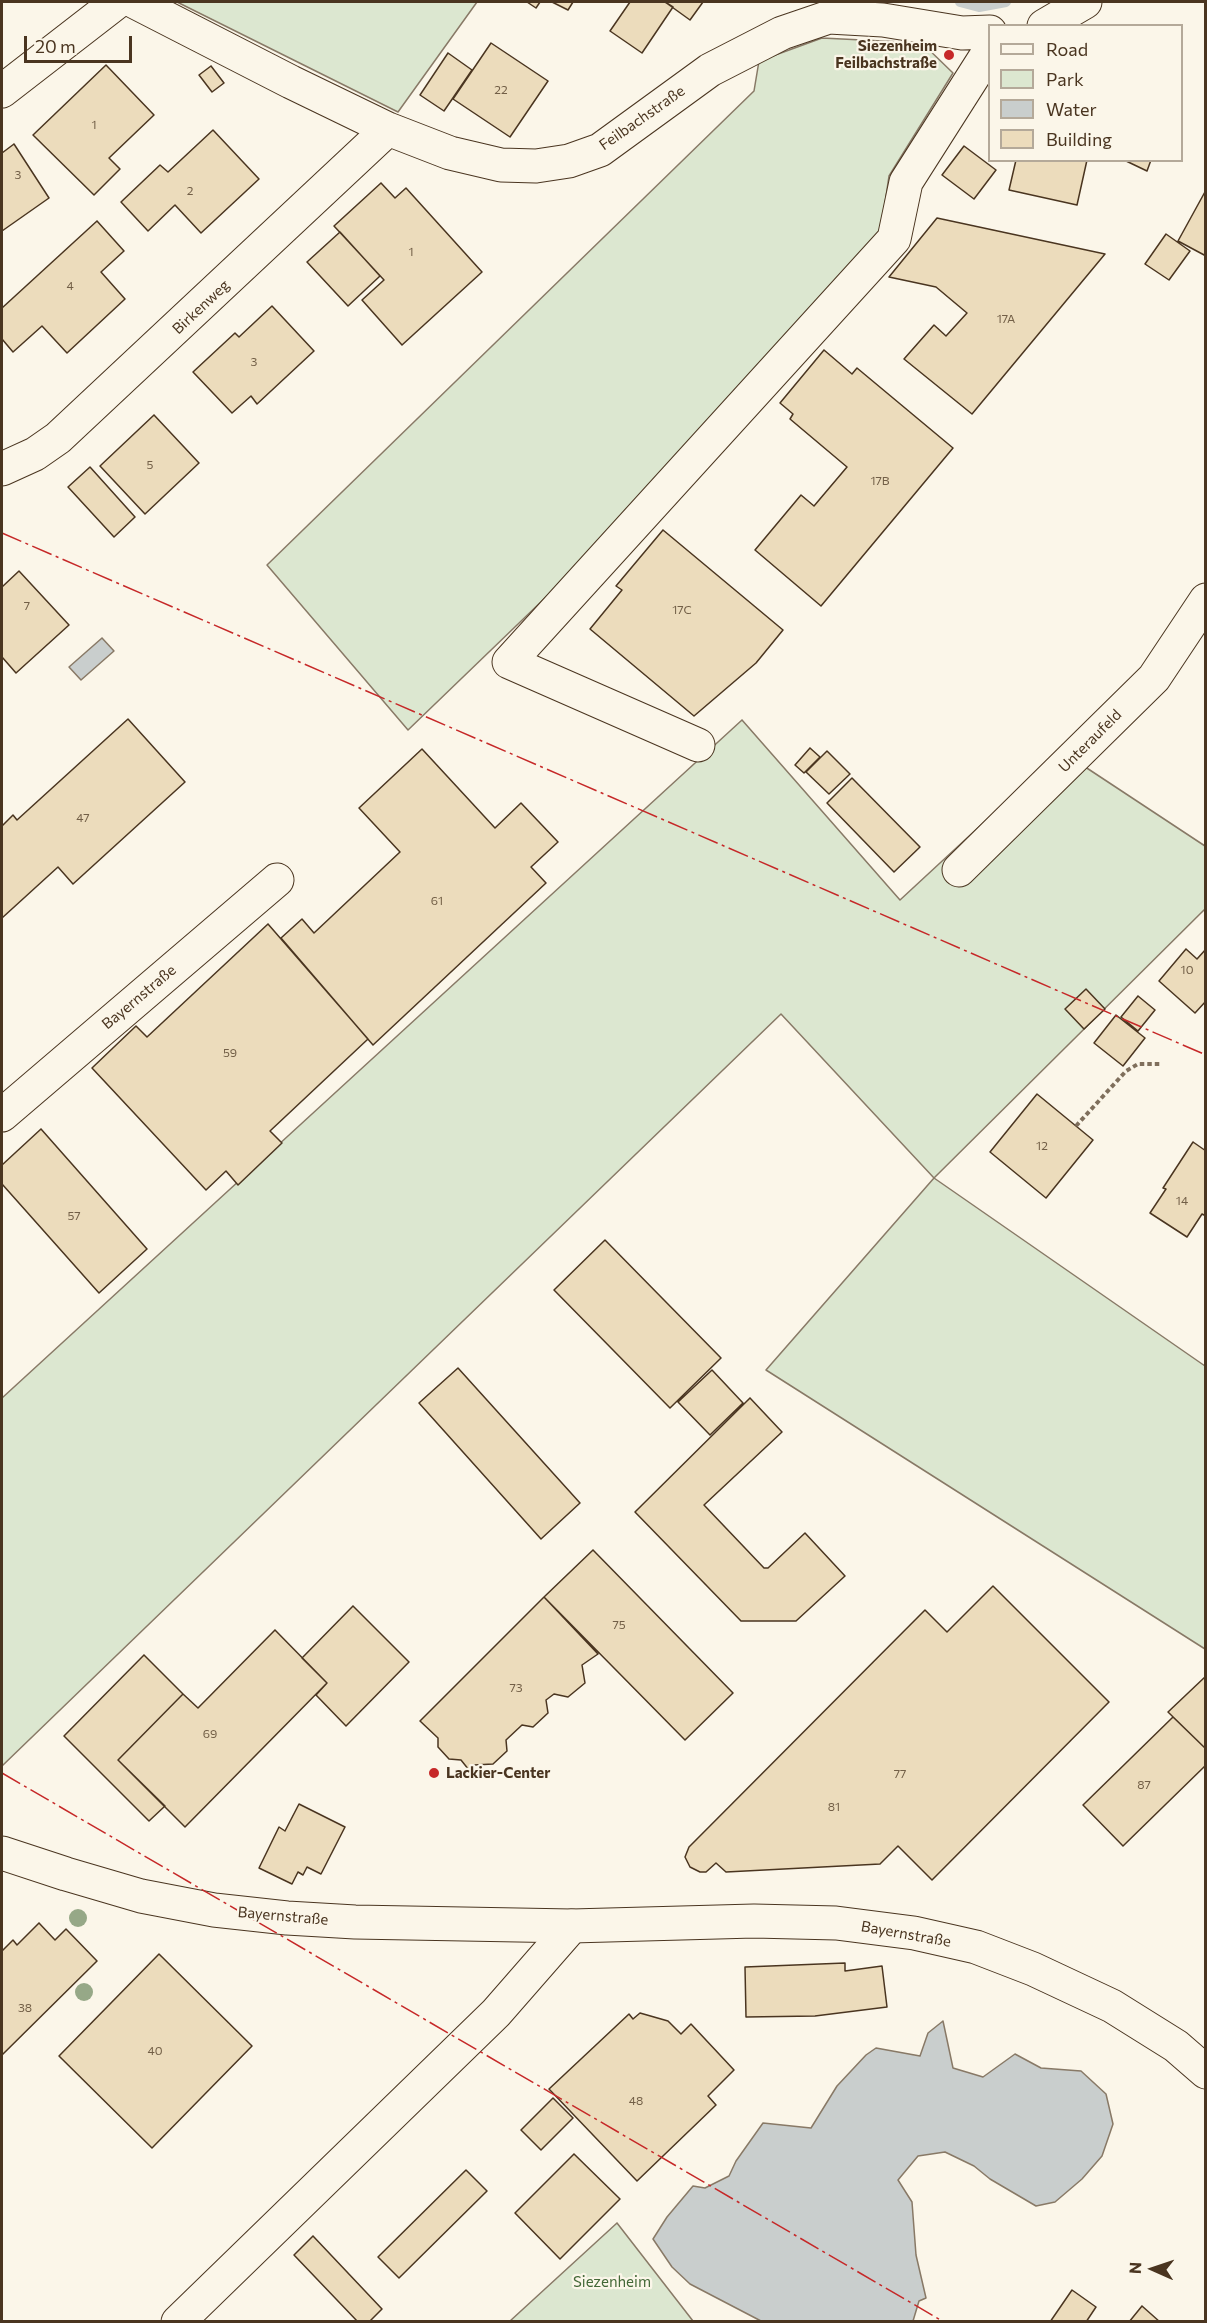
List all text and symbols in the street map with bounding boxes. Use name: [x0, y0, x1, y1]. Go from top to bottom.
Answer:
scale bar: [27, 24, 135, 62]
legend: [988, 24, 1183, 162]
text: 20 m: [35, 35, 76, 57]
place label: Siezenheim Feilbachstraße: [835, 37, 937, 72]
text: Road: [1046, 38, 1088, 60]
marker: Siezenheim Feilbachstraße: [942, 48, 956, 62]
text: Park: [1046, 68, 1084, 90]
street label: Feilbachstraße: [596, 82, 688, 154]
house number: 22: [494, 83, 508, 97]
text: Water: [1046, 98, 1097, 120]
house number: 1: [91, 118, 97, 132]
text: Building: [1046, 128, 1112, 150]
house number: 3: [15, 168, 21, 182]
house number: 2: [187, 184, 193, 198]
house number: 1: [408, 245, 414, 259]
street label: Birkenweg: [169, 276, 233, 338]
house number: 4: [66, 279, 74, 293]
house number: 17A: [997, 312, 1015, 326]
house number: 3: [251, 355, 257, 369]
house number: 5: [147, 458, 153, 472]
house number: 17B: [870, 474, 890, 488]
house number: 7: [24, 599, 30, 613]
house number: 17C: [672, 603, 692, 617]
street label: Unteraufeld: [1055, 706, 1125, 776]
house number: 47: [76, 811, 90, 825]
house number: 61: [431, 894, 443, 908]
street label: Bayernstraße: [98, 961, 180, 1033]
house number: 10: [1181, 963, 1193, 977]
house number: 59: [223, 1046, 237, 1060]
house number: 12: [1036, 1139, 1048, 1153]
house number: 14: [1176, 1194, 1188, 1208]
house number: 57: [67, 1209, 81, 1223]
house number: 75: [612, 1618, 626, 1632]
house number: 73: [509, 1681, 523, 1695]
house number: 69: [203, 1727, 217, 1741]
place label: Lackier-Center: [446, 1764, 550, 1782]
marker: Lackier-Center: [427, 1766, 441, 1780]
house number: 77: [894, 1767, 906, 1781]
house number: 87: [1137, 1778, 1151, 1792]
house number: 81: [828, 1800, 840, 1814]
street label: Bayernstraße: [237, 1903, 329, 1929]
street label: Bayernstraße: [860, 1917, 952, 1951]
house number: 38: [18, 2001, 32, 2015]
house number: 40: [147, 2044, 163, 2058]
house number: 48: [629, 2094, 643, 2108]
north arrow: [1123, 2239, 1183, 2299]
text: N: [1125, 2262, 1144, 2275]
park label: Siezenheim: [573, 2273, 651, 2291]

